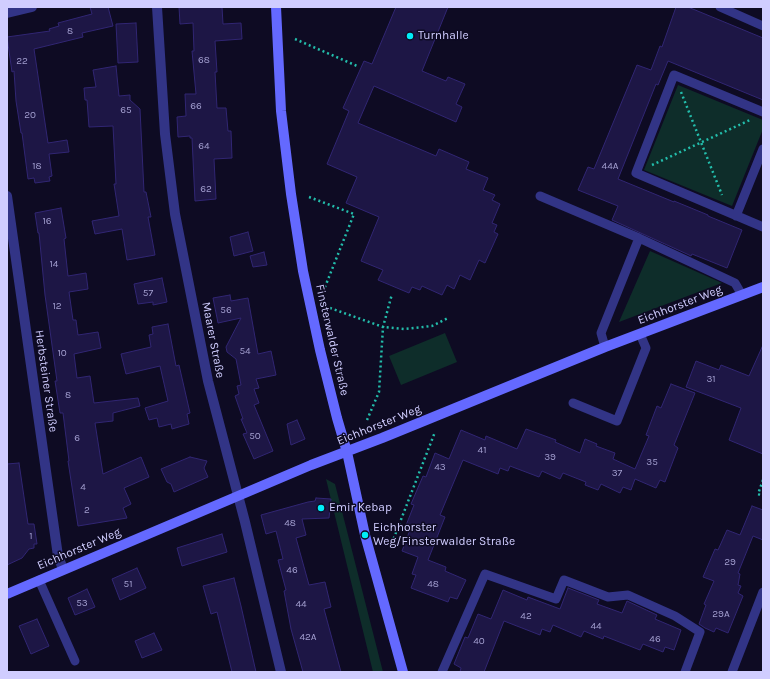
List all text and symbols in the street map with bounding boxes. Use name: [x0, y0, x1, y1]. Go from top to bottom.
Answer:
house number: 8: [67, 25, 73, 37]
place label: Turnhalle: [418, 29, 469, 43]
marker: Turnhalle: [405, 31, 415, 41]
house number: 68: [198, 54, 210, 66]
house number: 22: [16, 55, 28, 67]
house number: 66: [190, 100, 202, 112]
house number: 65: [120, 104, 132, 116]
house number: 20: [24, 109, 36, 121]
house number: 64: [198, 140, 210, 152]
house number: 18: [32, 160, 42, 172]
house number: 44A: [602, 160, 618, 172]
house number: 62: [200, 183, 212, 195]
house number: 16: [42, 215, 52, 227]
house number: 14: [50, 258, 58, 270]
street label: Eichhorster Weg: [636, 282, 724, 328]
street label: Finsterwalder Straße: [312, 283, 352, 397]
house number: 57: [143, 287, 153, 299]
house number: 12: [52, 300, 62, 312]
street label: Maarer Straße: [199, 301, 227, 379]
house number: 56: [220, 304, 232, 316]
street label: Herbsteiner Straße: [32, 329, 60, 433]
house number: 54: [239, 345, 251, 357]
house number: 10: [57, 347, 67, 359]
house number: 31: [706, 373, 716, 385]
house number: 8: [65, 389, 71, 401]
street label: Eichhorster Weg: [335, 402, 423, 448]
house number: 50: [249, 430, 261, 442]
house number: 6: [74, 432, 80, 444]
house number: 41: [478, 444, 486, 456]
house number: 39: [544, 451, 556, 463]
house number: 35: [646, 456, 658, 468]
house number: 43: [434, 461, 446, 473]
house number: 37: [612, 467, 622, 479]
house number: 4: [80, 481, 86, 493]
place label: Emir Kebap: [329, 501, 392, 515]
marker: Emir Kebap: [316, 503, 326, 513]
house number: 2: [84, 504, 90, 516]
house number: 48: [284, 517, 296, 529]
place label: Eichhorster Weg/Finsterwalder Straße: [373, 521, 515, 549]
street label: Eichhorster Weg: [35, 525, 123, 573]
house number: 1: [29, 530, 33, 542]
marker: Eichhorster Weg/Finsterwalder Straße: [360, 530, 370, 540]
house number: 29: [724, 556, 736, 568]
house number: 46: [286, 564, 298, 576]
house number: 51: [124, 578, 132, 590]
house number: 48: [427, 578, 439, 590]
house number: 53: [76, 597, 88, 609]
house number: 44: [295, 598, 307, 610]
house number: 29A: [712, 608, 730, 620]
house number: 42: [520, 610, 532, 622]
house number: 44: [590, 620, 602, 632]
house number: 42A: [299, 631, 317, 643]
house number: 46: [649, 633, 661, 645]
house number: 40: [473, 635, 485, 647]

